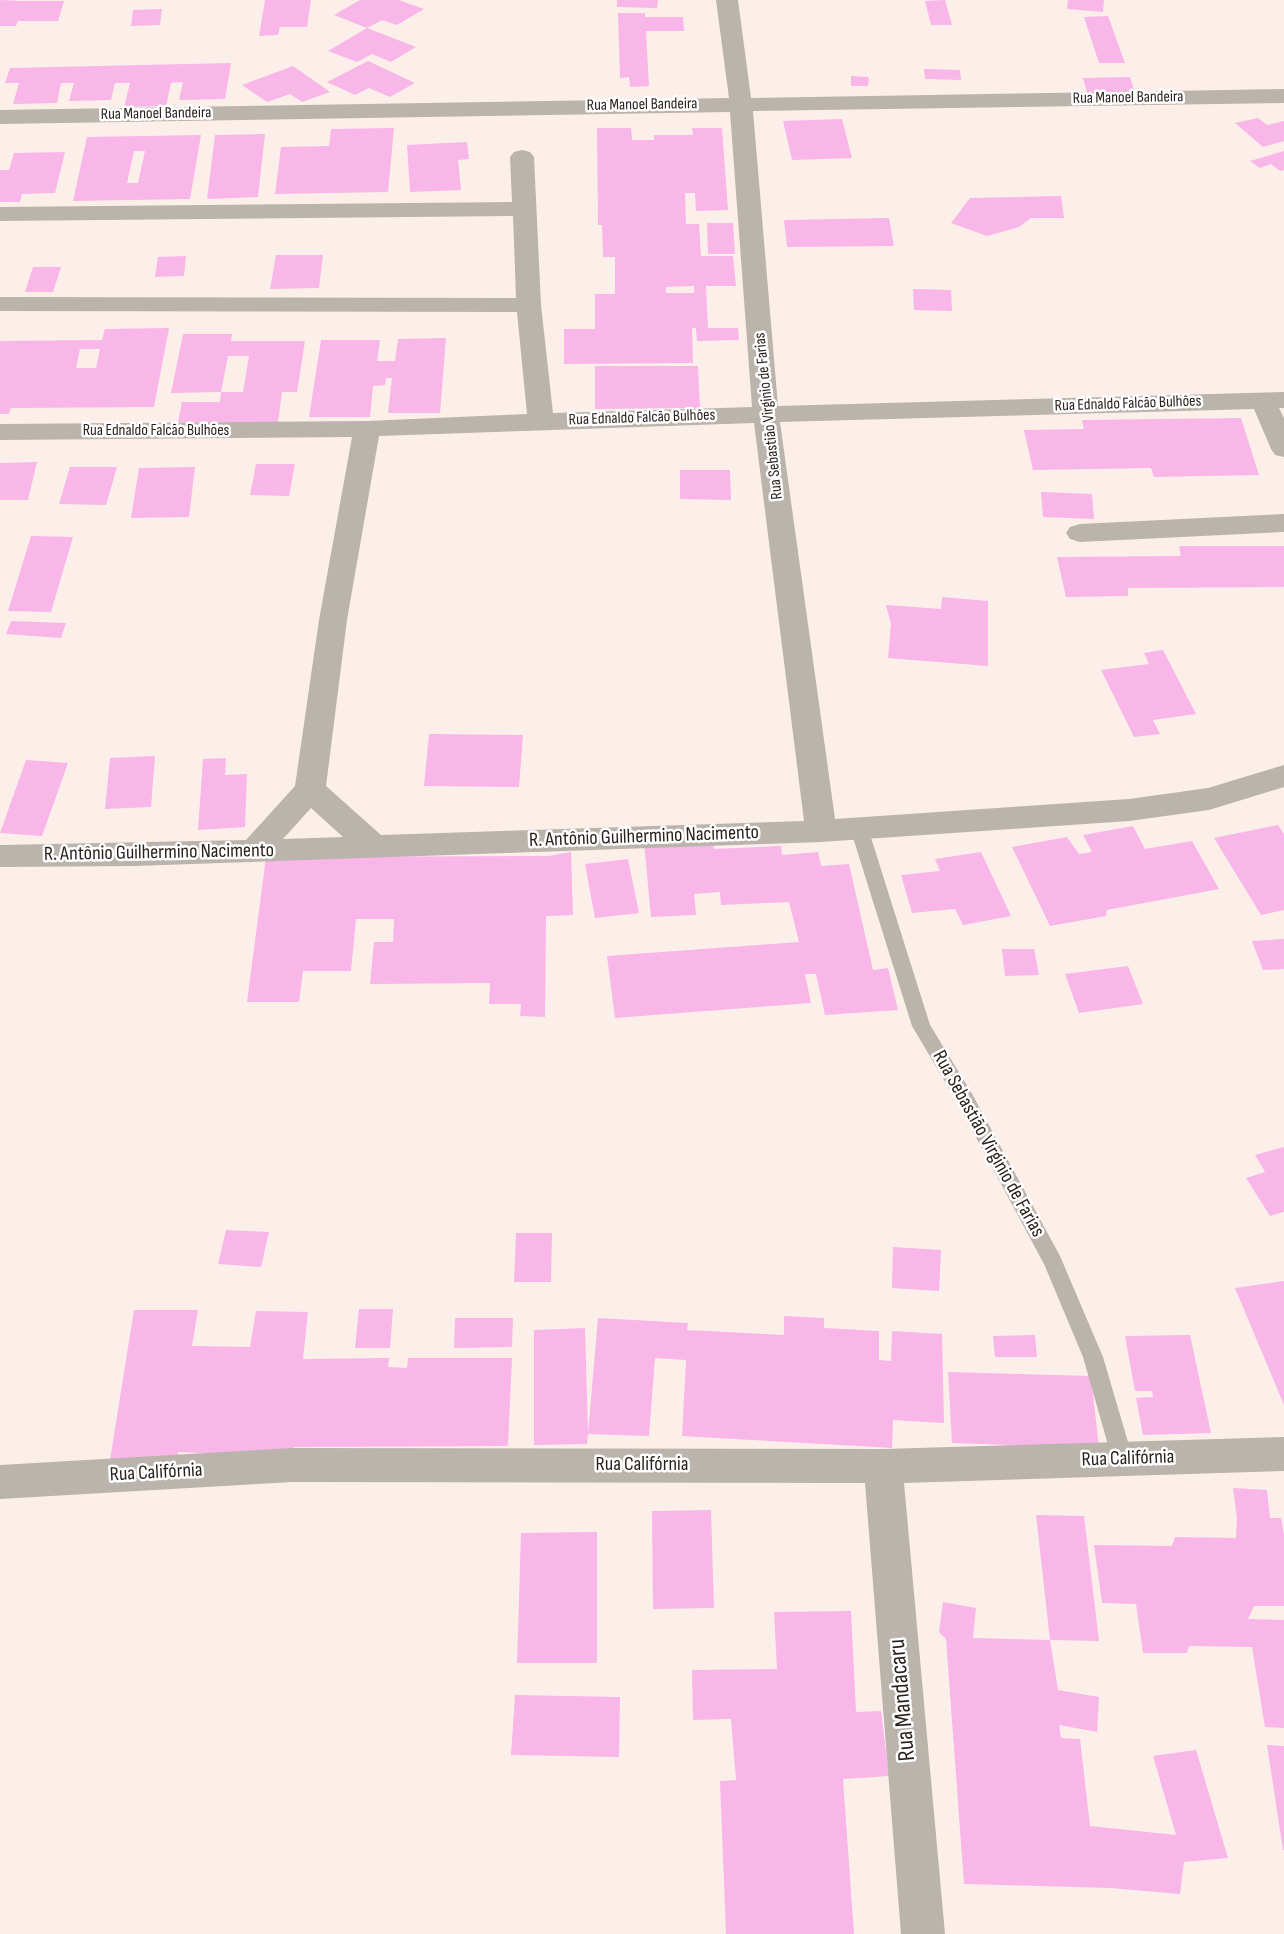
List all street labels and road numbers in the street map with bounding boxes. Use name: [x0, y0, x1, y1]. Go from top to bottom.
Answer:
street label: Rua Manoel Bandeira: [1073, 87, 1183, 109]
street label: Rua Manoel Bandeira: [587, 94, 697, 116]
street label: Rua Manoel Bandeira: [101, 103, 211, 125]
street label: Rua Sebastião Virginio de Farias: [751, 332, 787, 500]
street label: Rua Ednaldo Falcão Bulhões: [1054, 392, 1202, 416]
street label: Rua Ednaldo Falcão Bulhões: [568, 406, 716, 430]
street label: Rua Ednaldo Falcão Bulhões: [83, 421, 229, 441]
street label: R. Antônio Guilhermino Nacimento: [529, 821, 759, 853]
street label: R. Antônio Guilhermino Nacimento: [44, 839, 274, 867]
street label: Rua Sebastião Virginio de Farias: [927, 1047, 1049, 1241]
street label: Rua Califórnia: [1081, 1445, 1175, 1473]
street label: Rua Califórnia: [596, 1453, 688, 1477]
street label: Rua Califórnia: [109, 1459, 203, 1487]
street label: Rua Mandacaru: [883, 1638, 923, 1762]

